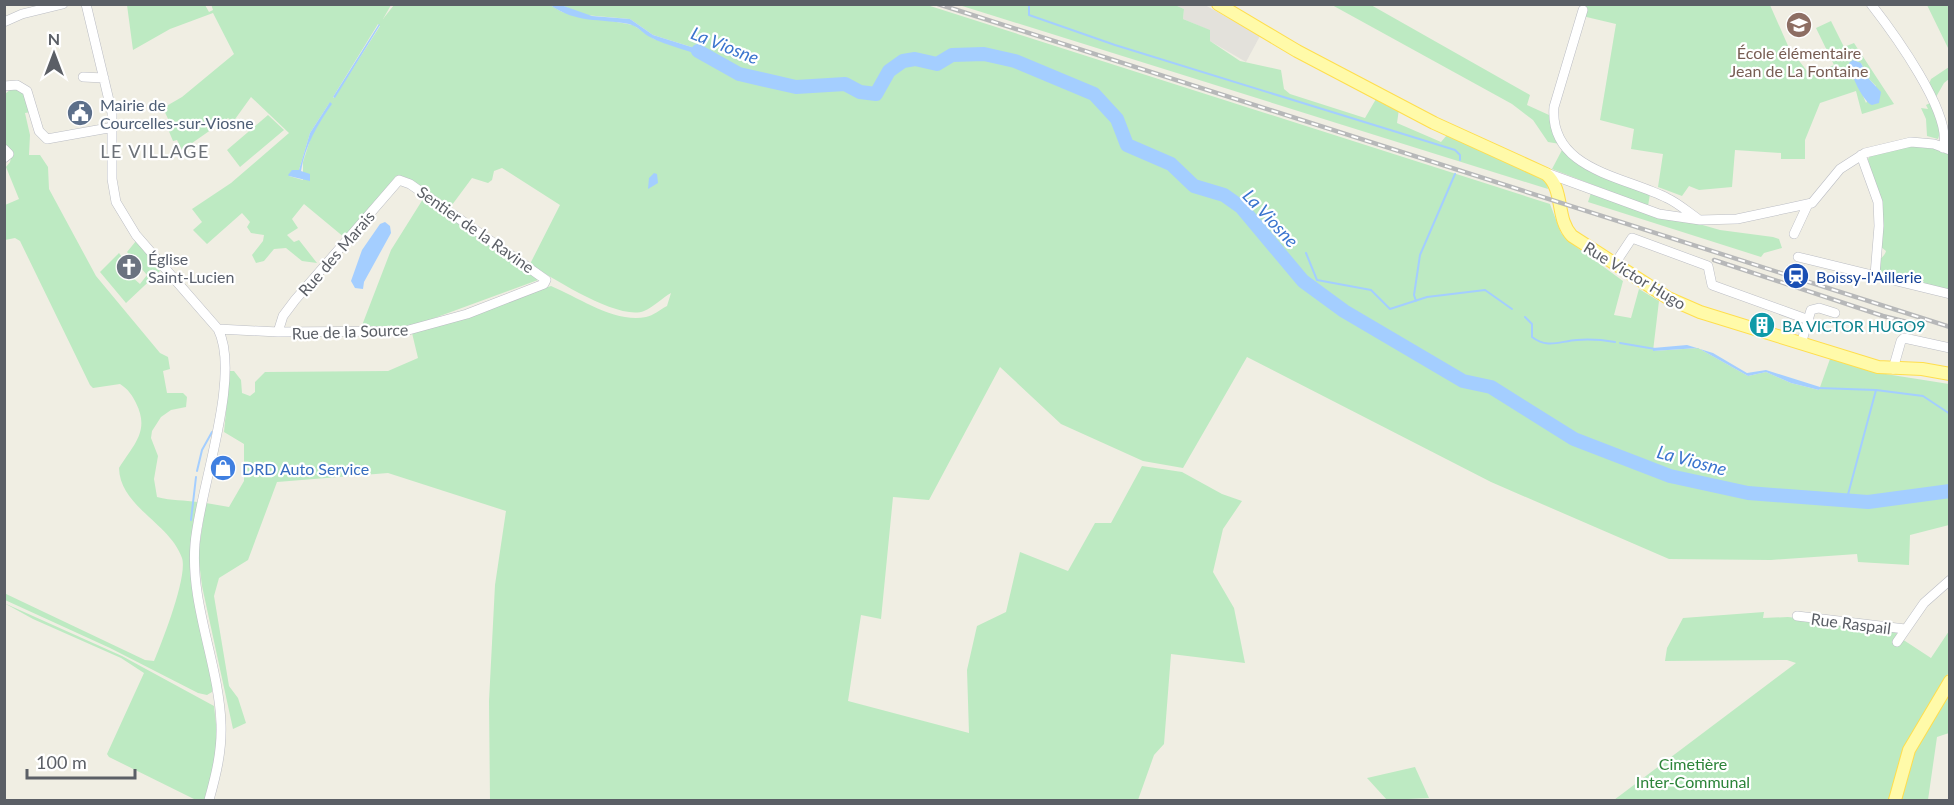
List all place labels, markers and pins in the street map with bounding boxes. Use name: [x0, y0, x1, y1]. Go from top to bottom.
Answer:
school or university icon: École élémentaire Jean de La Fontaine: [1784, 10, 1814, 40]
place label: École élémentaire Jean de La Fontaine: [1730, 43, 1868, 80]
place label: Mairie de Courcelles-sur-Viosne: [100, 95, 254, 132]
public building icon: Mairie de Courcelles-sur-Viosne: [65, 98, 95, 128]
place label: Église Saint-Lucien: [148, 249, 234, 286]
church icon: Église Saint-Lucien: [114, 252, 144, 282]
station icon: Boissy-l'Aillerie: [1781, 261, 1811, 291]
place label: Boissy-l'Aillerie: [1816, 267, 1922, 286]
building icon: BA VICTOR HUGO9: [1747, 310, 1777, 340]
place label: BA VICTOR HUGO9: [1782, 316, 1926, 335]
shop icon: DRD Auto Service: [208, 453, 238, 483]
place label: DRD Auto Service: [242, 459, 369, 478]

